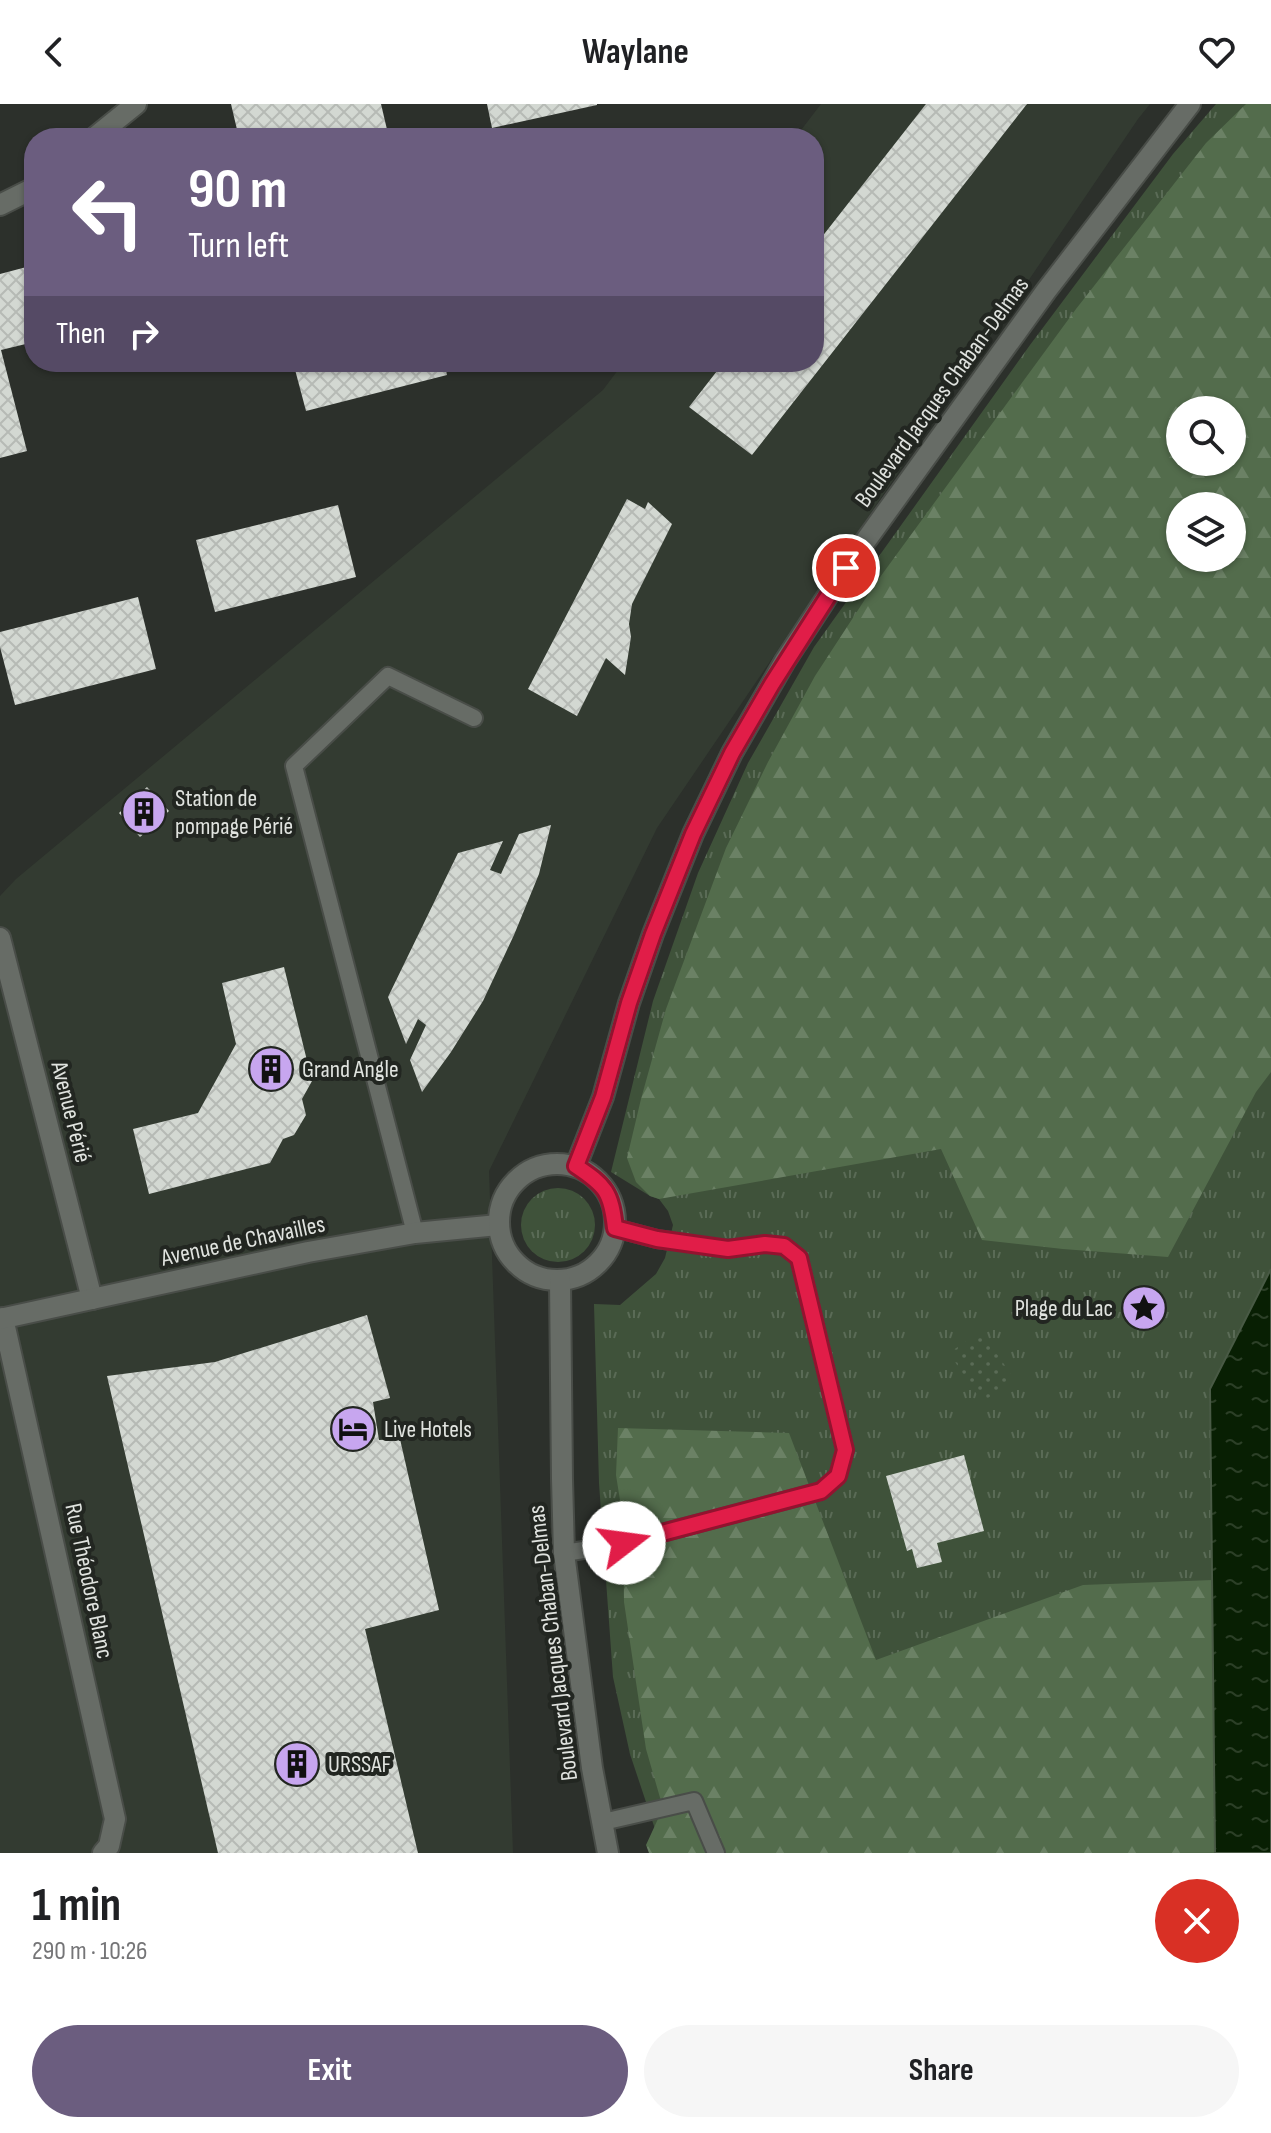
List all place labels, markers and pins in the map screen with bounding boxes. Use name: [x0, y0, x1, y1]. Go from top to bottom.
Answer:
pin: [812, 534, 880, 602]
place label: Station de pompage Périé: [175, 784, 293, 841]
building icon: Station de pompage Périé: [120, 788, 168, 836]
building icon: Grand Angle: [247, 1045, 295, 1093]
place label: Grand Angle: [302, 1055, 399, 1084]
place icon: Plage du Lac: [1120, 1284, 1168, 1332]
place label: Plage du Lac: [1015, 1294, 1113, 1323]
hotel icon: Live Hotels: [329, 1405, 377, 1453]
place label: Live Hotels: [384, 1415, 472, 1444]
building icon: URSSAF: [273, 1740, 321, 1788]
place label: URSSAF: [328, 1750, 391, 1779]

